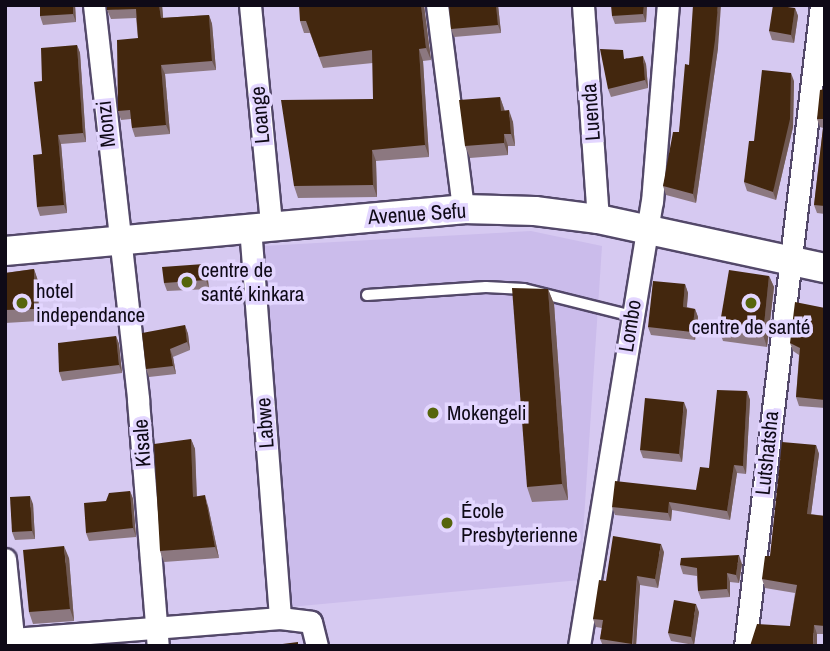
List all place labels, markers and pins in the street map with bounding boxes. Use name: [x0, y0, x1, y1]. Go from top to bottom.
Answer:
place label: centre de santé kinkara: [201, 257, 304, 307]
marker: centre de santé kinkara: [179, 274, 195, 290]
place label: hotel independance: [36, 278, 145, 328]
marker: hotel independance: [14, 295, 30, 311]
marker: centre de santé: [743, 295, 759, 311]
place label: centre de santé: [692, 314, 810, 340]
place label: Mokengeli: [447, 400, 526, 426]
marker: Mokengeli: [425, 405, 441, 421]
place label: École Presbyterienne: [461, 498, 578, 548]
marker: École Presbyterienne: [439, 515, 455, 531]

